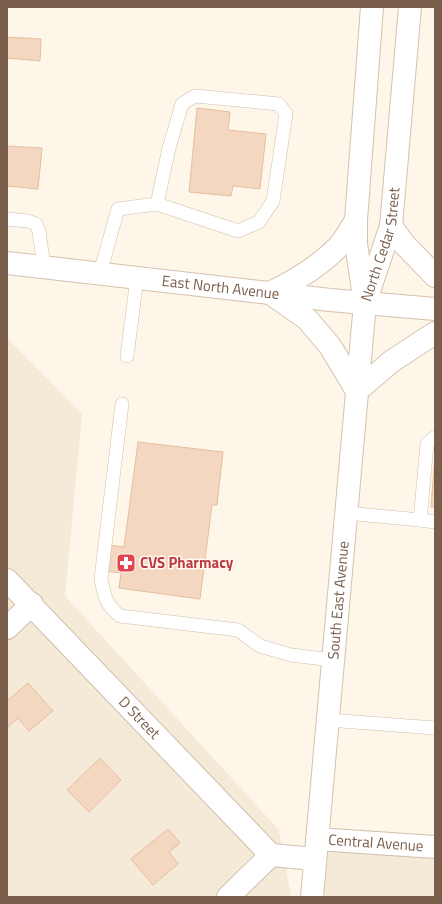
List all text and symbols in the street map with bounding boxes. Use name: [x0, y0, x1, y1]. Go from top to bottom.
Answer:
street label: North Cedar Street: [354, 185, 405, 305]
street label: East North Avenue: [161, 269, 281, 305]
street label: South East Avenue: [321, 540, 355, 660]
place label: CVS Pharmacy: [140, 551, 234, 574]
pharmacy icon: CVS Pharmacy: [115, 552, 137, 574]
street label: D Street: [113, 691, 166, 745]
street label: Central Avenue: [328, 828, 424, 857]

